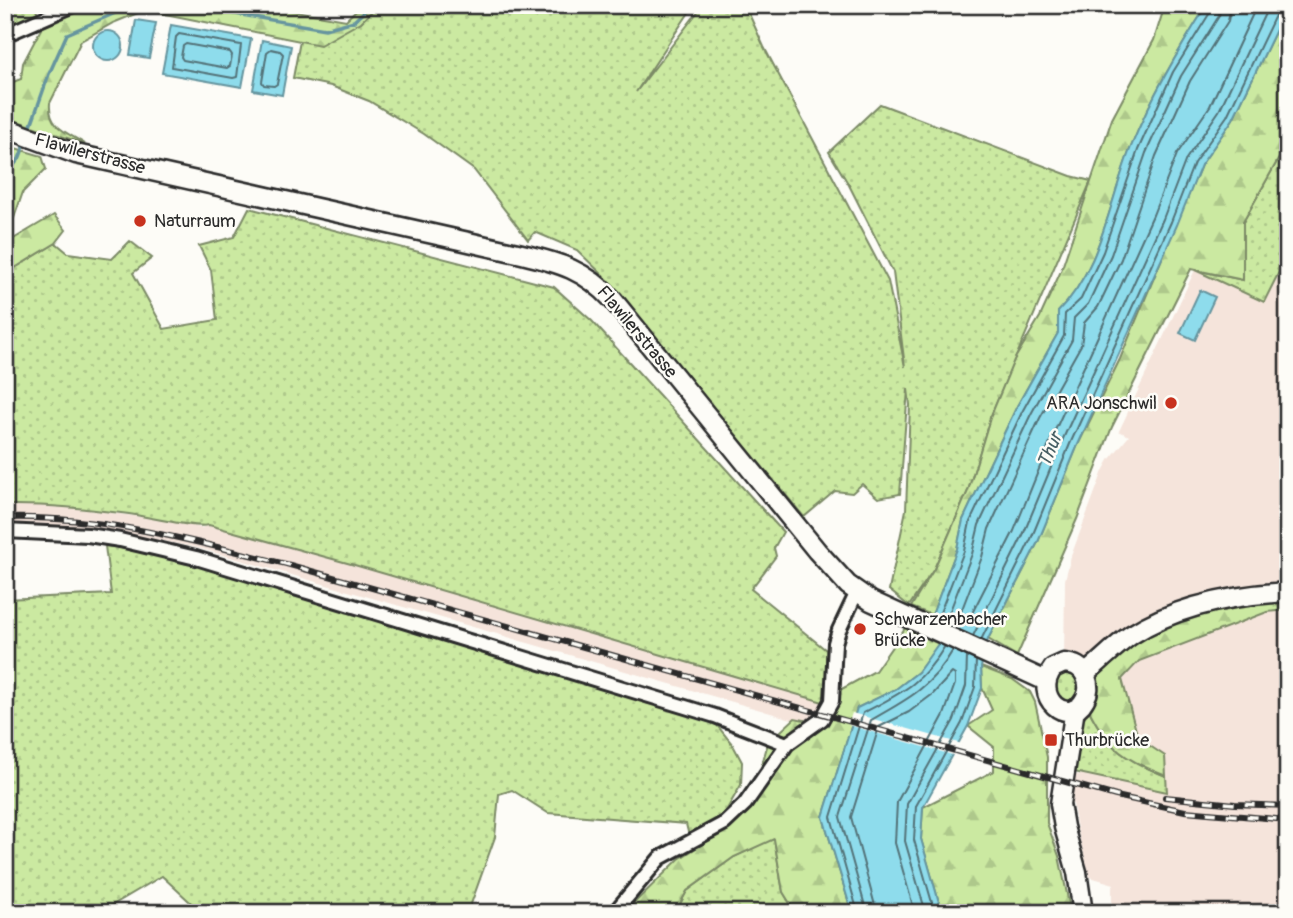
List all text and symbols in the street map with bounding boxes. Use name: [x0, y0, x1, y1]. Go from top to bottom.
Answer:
street label: Flawilerstrasse: [32, 128, 148, 180]
place label: Naturraum: [154, 210, 236, 233]
marker: Naturraum: [132, 213, 148, 229]
street label: Flawilerstrasse: [592, 281, 682, 383]
place label: ARA Jonschwil: [1046, 392, 1157, 415]
marker: ARA Jonschwil: [1163, 395, 1179, 411]
water label: Thur: [1032, 427, 1069, 471]
place label: Schwarzenbacher Brücke: [874, 608, 1008, 652]
marker: Schwarzenbacher Brücke: [852, 621, 868, 637]
place label: Thurbrücke: [1065, 729, 1149, 752]
marker: Thurbrücke: [1043, 732, 1059, 748]

